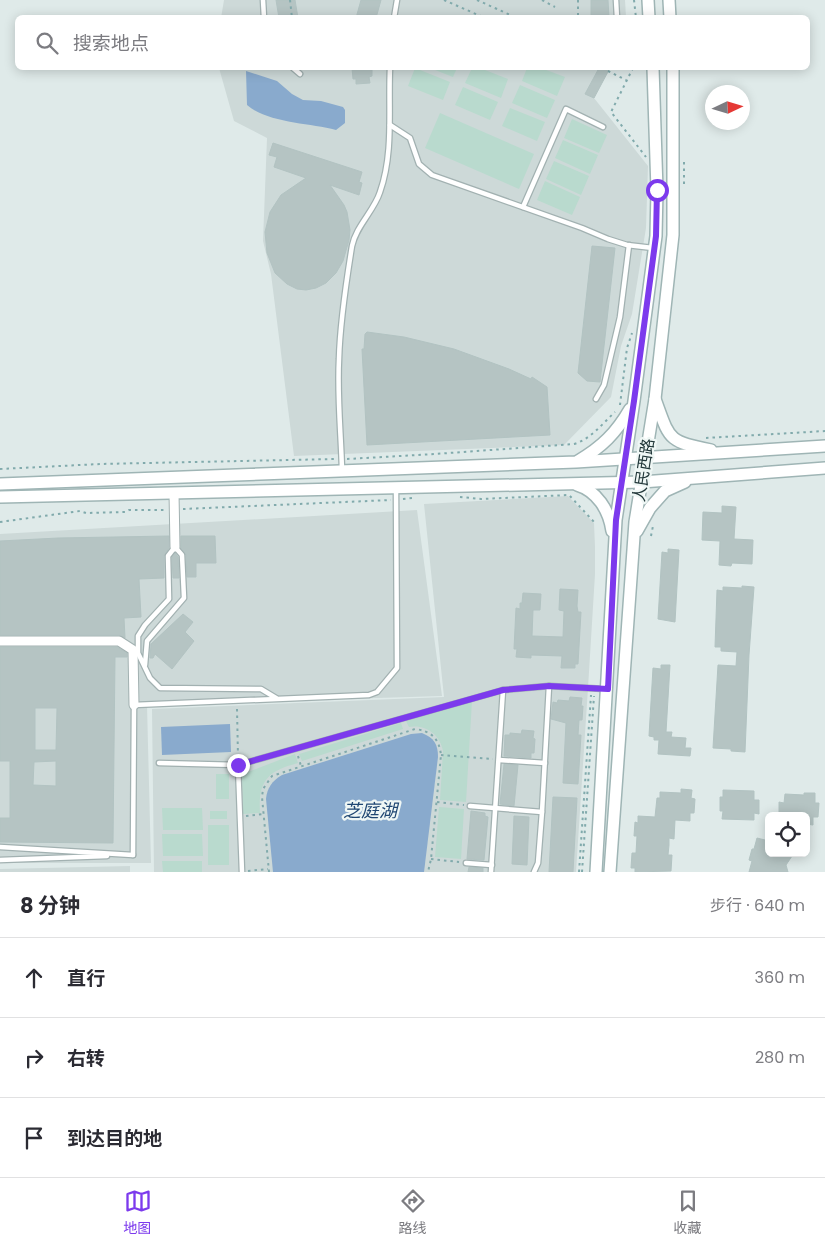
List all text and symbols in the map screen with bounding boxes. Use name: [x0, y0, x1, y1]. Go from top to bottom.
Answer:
search box: [15, 15, 810, 70]
icon: search: [33, 29, 61, 57]
text: 搜索地点: [73, 30, 149, 57]
north arrow: [705, 85, 750, 130]
route start: [646, 179, 669, 202]
street label: 人民西路: [627, 437, 660, 503]
route end: [227, 754, 250, 777]
water label: 芝庭湖: [343, 798, 400, 823]
map controls: [765, 812, 810, 857]
button: locate: [765, 812, 810, 857]
text: 8 分钟: [20, 891, 80, 920]
text: 步行 · 640 m: [710, 894, 805, 917]
icon: ahead: [20, 964, 48, 992]
text: 直行: [67, 965, 105, 992]
text: 360 m: [755, 966, 805, 989]
icon: right: [20, 1044, 48, 1072]
text: 右转: [67, 1045, 105, 1072]
text: 280 m: [755, 1046, 805, 1069]
icon: arrive: [20, 1124, 48, 1152]
text: 到达目的地: [67, 1125, 162, 1152]
tab: 地图: [124, 1187, 152, 1239]
tab: 路线: [399, 1187, 427, 1239]
tab: 收藏: [674, 1187, 702, 1239]

